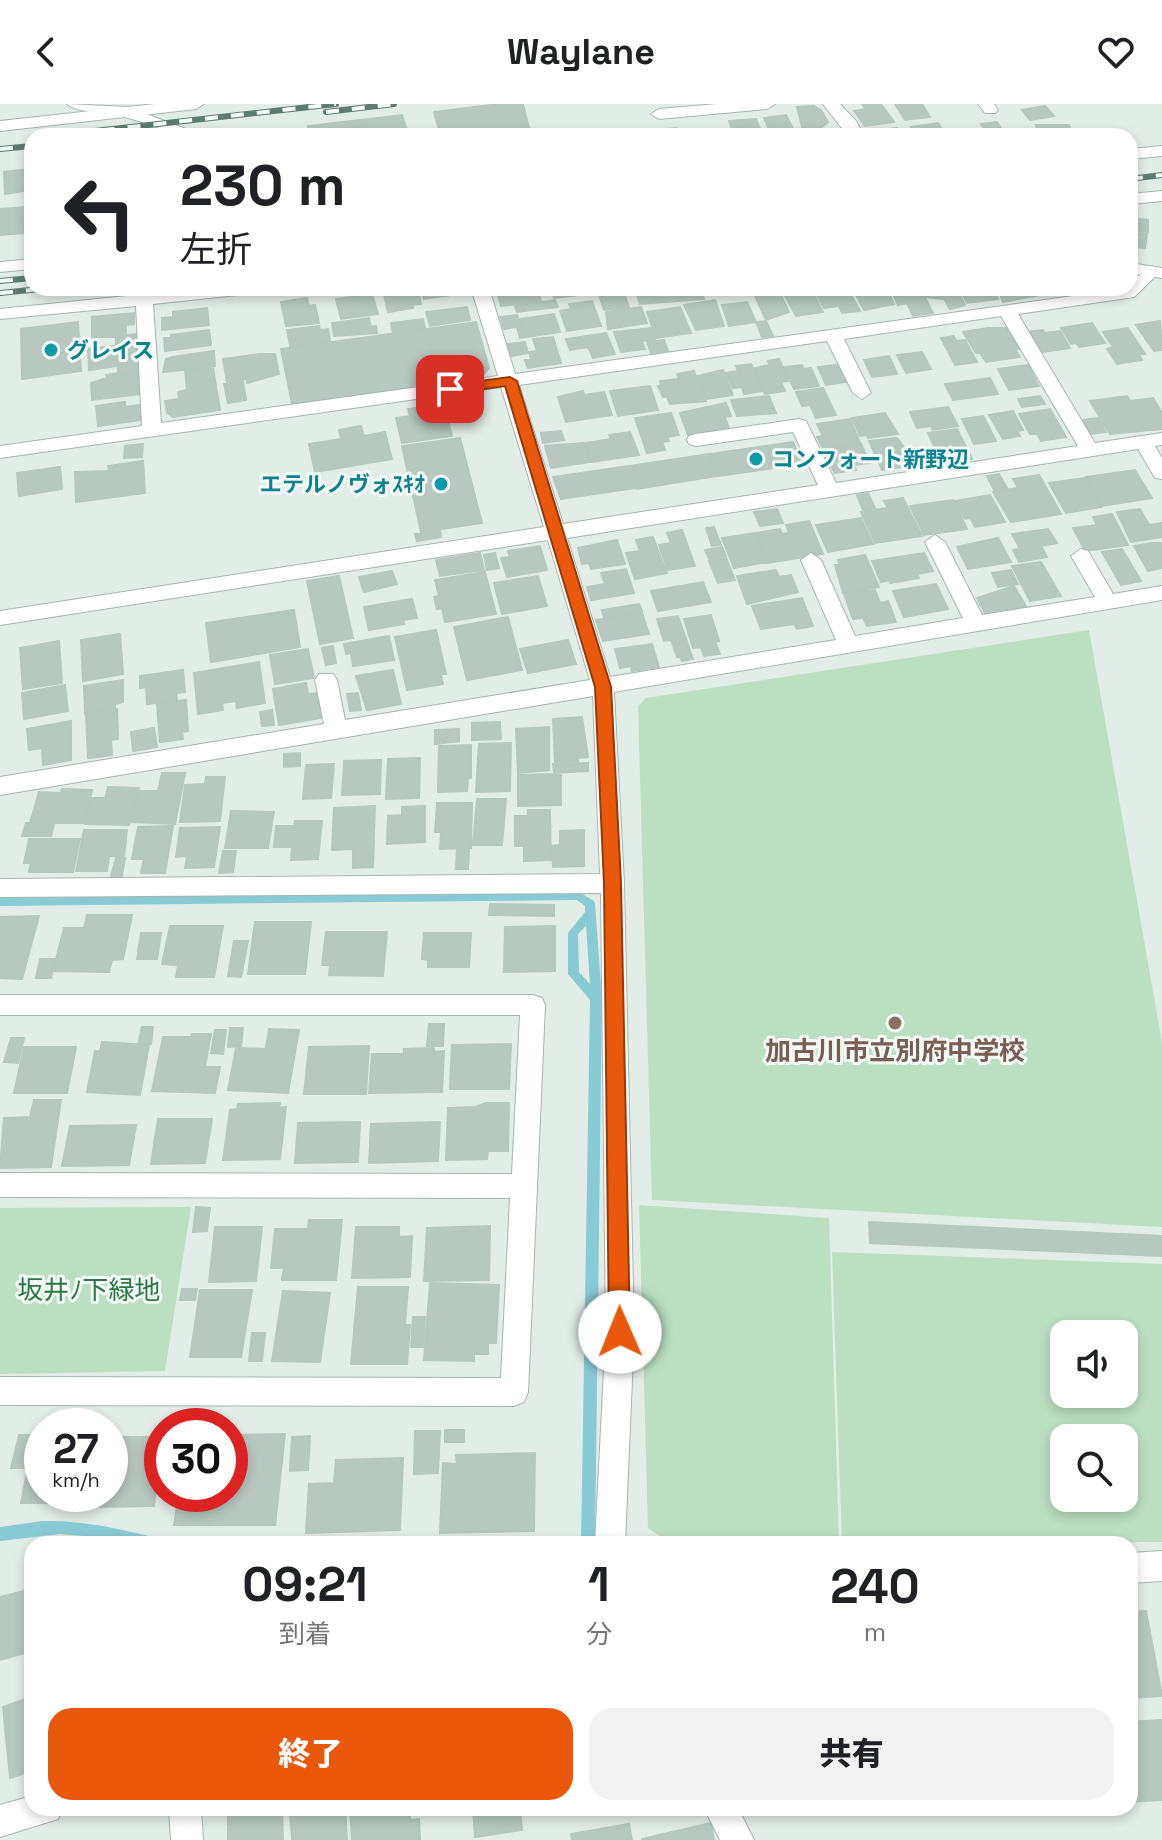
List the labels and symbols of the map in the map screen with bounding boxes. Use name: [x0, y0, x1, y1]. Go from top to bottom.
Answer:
place label: グレイス: [67, 336, 154, 364]
marker: グレイス: [42, 341, 60, 359]
pin: [416, 355, 484, 423]
place label: コンフォート新野辺: [772, 445, 969, 473]
marker: コンフォート新野辺: [747, 450, 765, 468]
place label: エテルノヴォｽｷｵ: [260, 470, 425, 498]
marker: エテルノヴォｽｷｵ: [432, 475, 450, 493]
marker: 加古川市立別府中学校: [886, 1014, 904, 1032]
place label: 加古川市立別府中学校: [765, 1034, 1025, 1068]
park label: 坂井ﾉ下緑地: [17, 1273, 161, 1307]
position arrow: [578, 1290, 662, 1374]
speed limit sign: 30: [144, 1408, 248, 1512]

